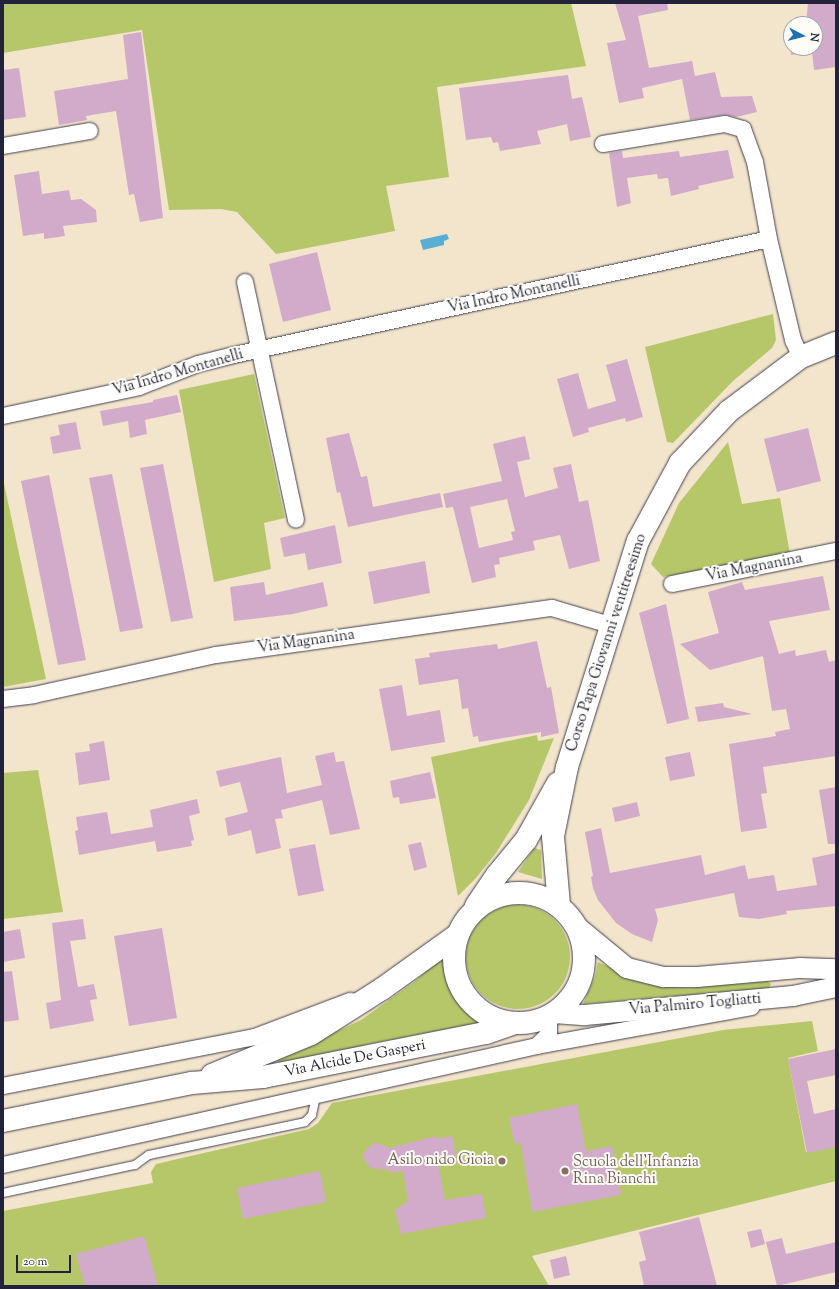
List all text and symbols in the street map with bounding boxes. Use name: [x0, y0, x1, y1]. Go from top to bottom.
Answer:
north arrow: [783, 16, 823, 56]
text: N: [805, 32, 822, 43]
street label: Via Indro Montanelli: [446, 272, 582, 318]
street label: Via Indro Montanelli: [110, 346, 246, 400]
street label: Corso Papa Giovanni ventitreesimo: [563, 532, 651, 754]
street label: Via Magnanina: [704, 550, 804, 586]
street label: Via Magnanina: [256, 626, 356, 658]
street label: Via Palmiro Togliatti: [628, 990, 762, 1020]
street label: Via Alcide De Gasperi: [283, 1036, 427, 1082]
place label: Asilo nido Gioia: [388, 1152, 494, 1170]
place label: Scuola dell'Infanzia Rina Bianchi: [573, 1153, 699, 1188]
marker: Asilo nido Gioia: [497, 1156, 507, 1166]
marker: Scuola dell'Infanzia Rina Bianchi: [560, 1166, 570, 1176]
scale bar: [18, 1247, 73, 1273]
text: 20 m: [23, 1253, 47, 1271]

